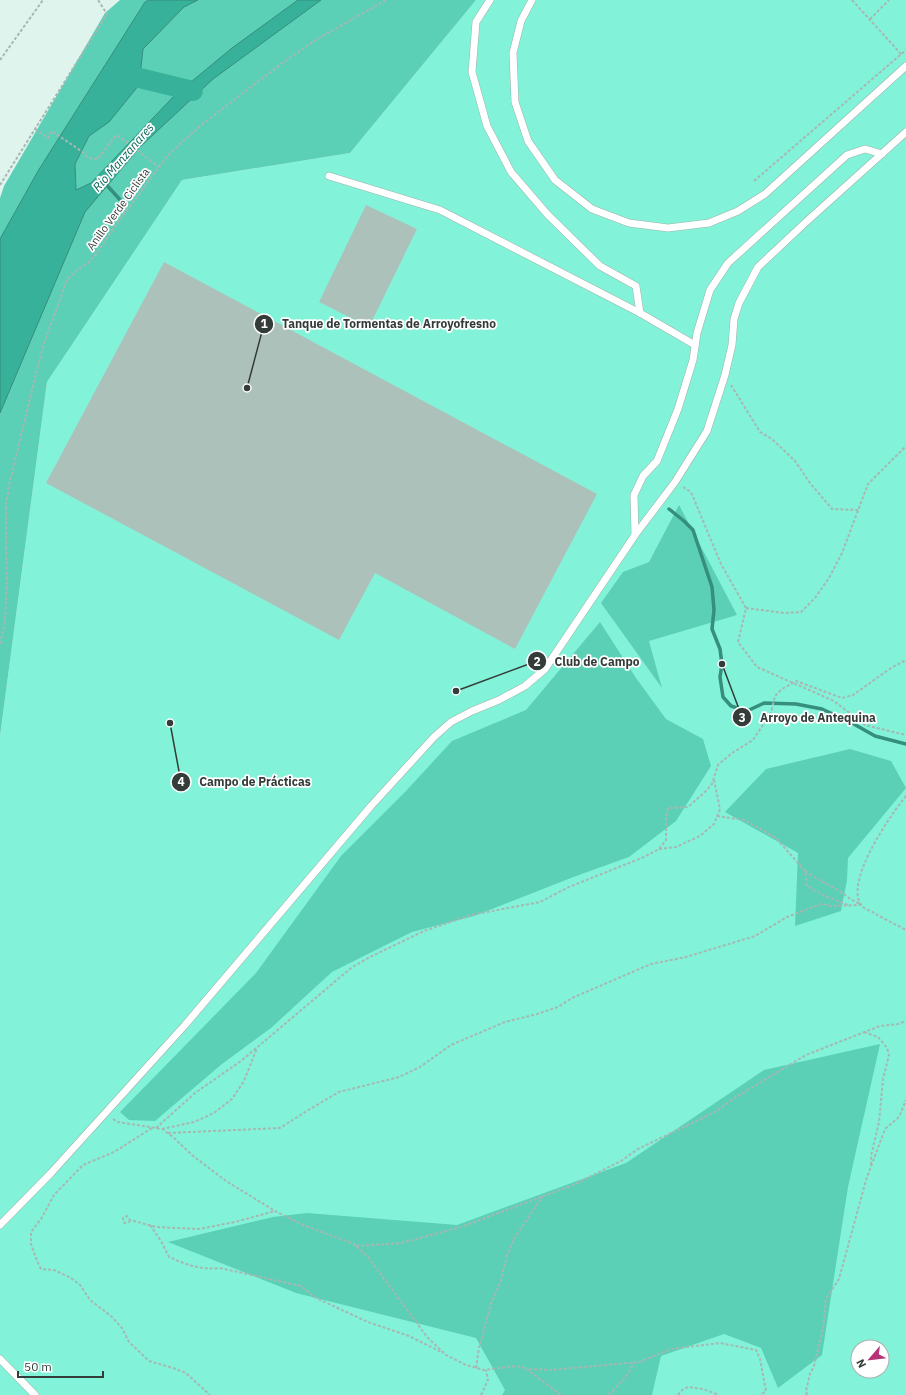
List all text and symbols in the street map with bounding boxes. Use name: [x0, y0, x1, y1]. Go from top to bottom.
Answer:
water label: Río Manzanares: [89, 120, 157, 194]
street label: Anillo Verde Ciclista: [84, 165, 153, 253]
callout: Tanque de Tormentas de Arroyofresno: [254, 312, 504, 336]
text: 1: [260, 316, 268, 331]
text: Tanque de Tormentas de Arroyofresno: [282, 316, 496, 331]
callout: Club de Campo: [527, 649, 648, 673]
text: 2: [533, 654, 541, 669]
text: Club de Campo: [554, 654, 640, 669]
callout: Arroyo de Antequina: [732, 705, 884, 729]
text: 3: [738, 710, 746, 725]
text: Arroyo de Antequina: [760, 710, 876, 725]
callout: Campo de Prácticas: [171, 770, 319, 794]
text: 4: [177, 774, 185, 789]
text: Campo de Prácticas: [199, 774, 311, 789]
north arrow: [850, 1339, 890, 1379]
scale bar: [18, 1353, 103, 1379]
text: N: [853, 1357, 869, 1370]
text: 50 m: [24, 1359, 52, 1374]

